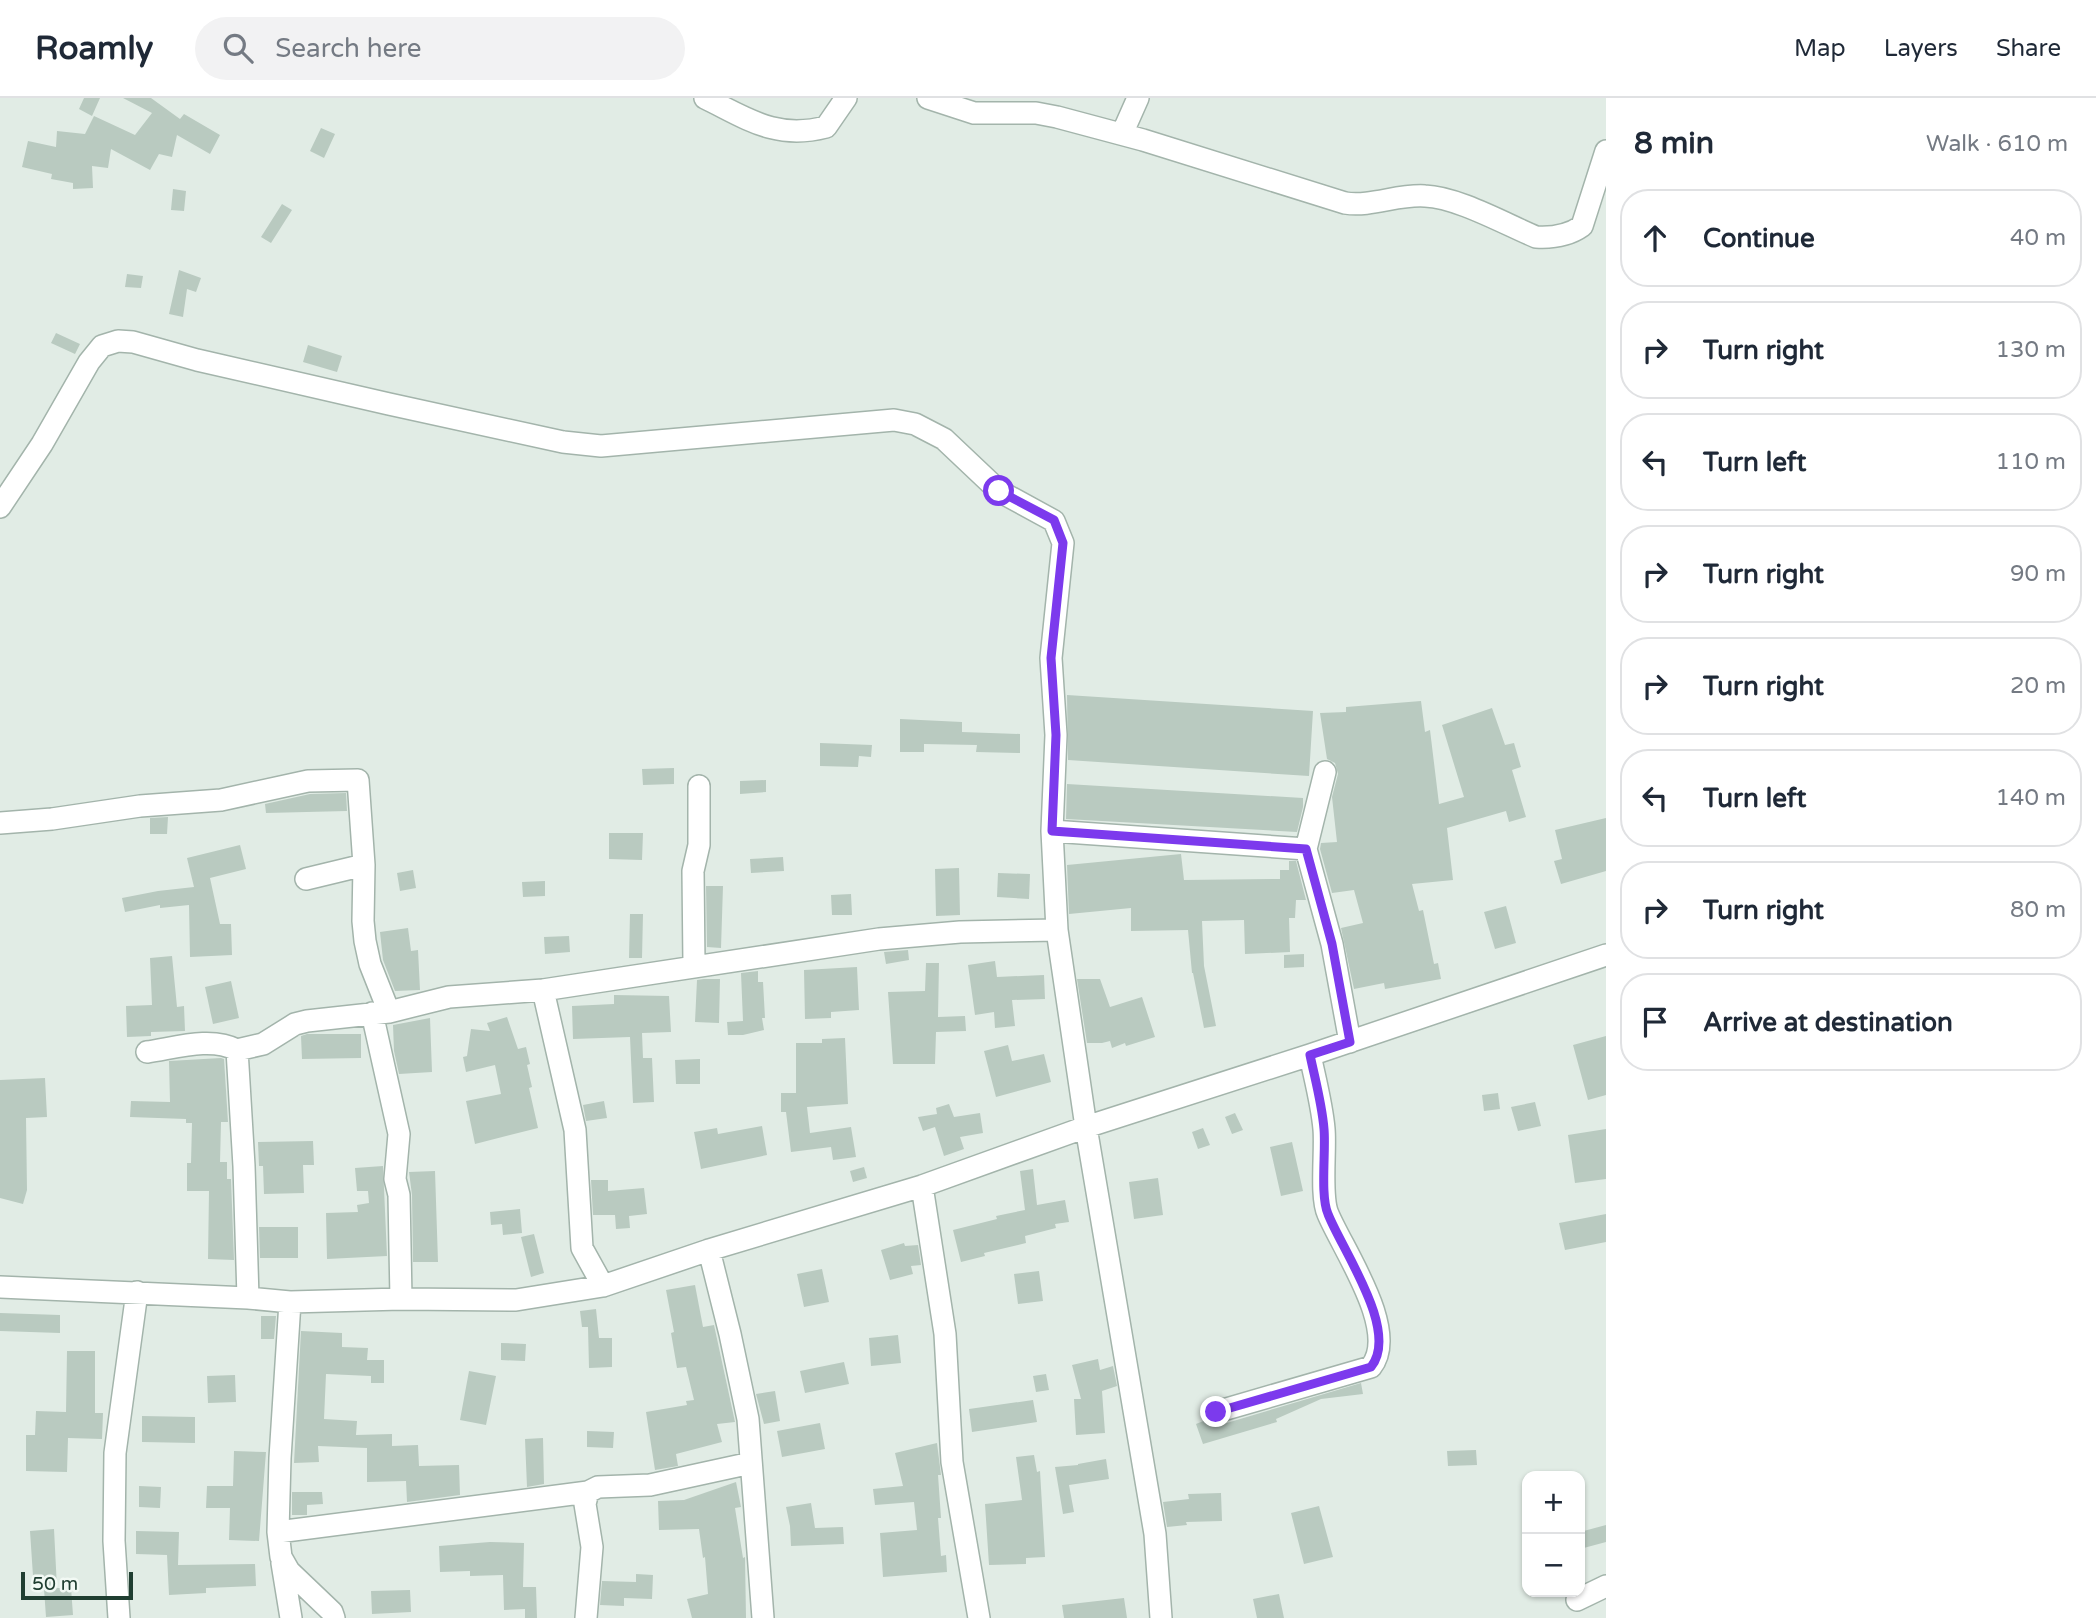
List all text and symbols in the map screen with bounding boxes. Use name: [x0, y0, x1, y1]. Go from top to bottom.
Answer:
search box: [195, 17, 685, 80]
text: Roamly: [35, 29, 153, 68]
icon: search: [219, 29, 257, 67]
text: Search here: [275, 33, 422, 64]
text: Map: [1794, 34, 1846, 63]
text: Layers: [1884, 34, 1958, 63]
text: Share: [1996, 34, 2061, 63]
text: 8 min: [1634, 125, 1714, 162]
text: Walk · 610 m: [1926, 130, 2068, 158]
icon: ahead: [1636, 219, 1674, 257]
text: Continue: [1703, 223, 1815, 254]
text: 40 m: [2010, 224, 2066, 252]
icon: right: [1636, 331, 1674, 369]
text: Turn right: [1703, 335, 1824, 366]
text: 130 m: [1996, 336, 2066, 364]
icon: left: [1636, 443, 1674, 481]
text: Turn left: [1703, 447, 1806, 478]
text: 110 m: [1996, 448, 2066, 476]
route start: [983, 475, 1014, 506]
icon: right: [1636, 555, 1674, 593]
text: Turn right: [1703, 559, 1824, 590]
text: 90 m: [2010, 560, 2066, 588]
icon: right: [1636, 667, 1674, 705]
text: Turn right: [1703, 671, 1824, 702]
text: 20 m: [2010, 672, 2066, 700]
icon: left: [1636, 779, 1674, 817]
text: Turn left: [1703, 783, 1806, 814]
text: 140 m: [1996, 784, 2066, 812]
icon: right: [1636, 891, 1674, 929]
text: Turn right: [1703, 895, 1824, 926]
text: 80 m: [2010, 896, 2066, 924]
icon: arrive: [1636, 1003, 1674, 1041]
text: Arrive at destination: [1703, 1007, 1953, 1038]
route end: [1200, 1396, 1231, 1427]
map controls: [1522, 1471, 1585, 1597]
button: +: [1522, 1471, 1585, 1534]
button: −: [1522, 1534, 1585, 1597]
scale bar: [21, 1569, 133, 1601]
text: 50 m: [32, 1573, 78, 1595]

